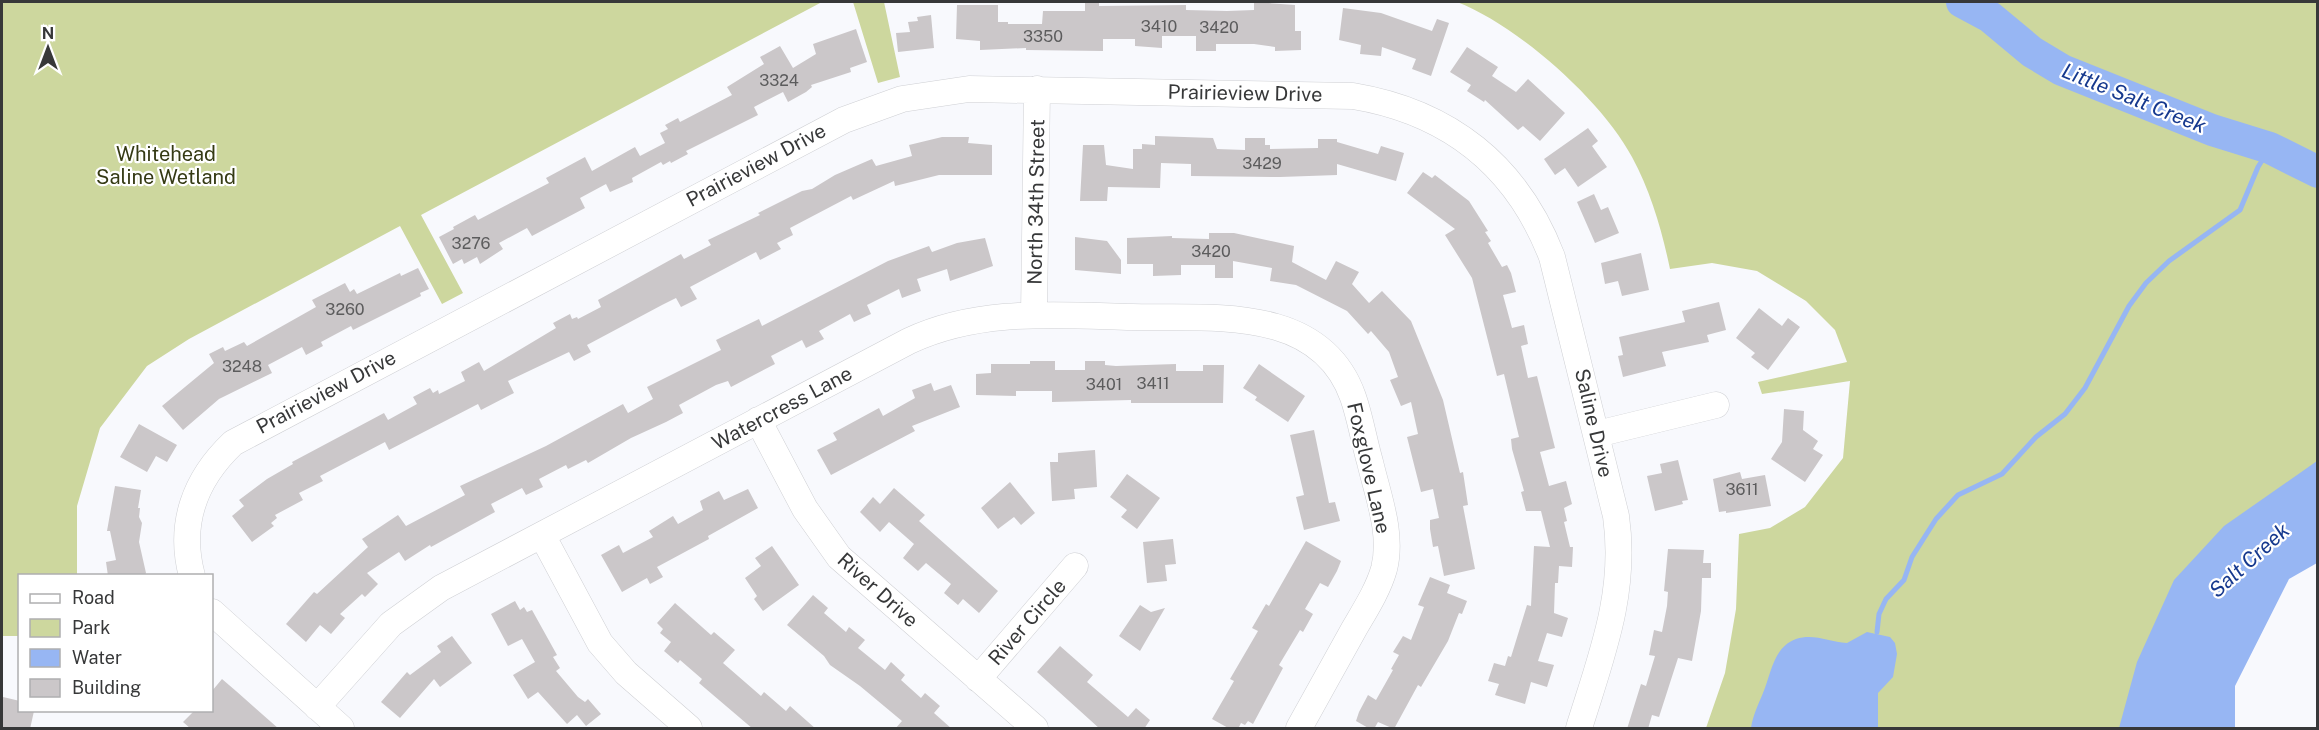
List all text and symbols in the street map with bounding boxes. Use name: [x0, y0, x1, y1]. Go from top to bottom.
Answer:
house number: 3410: [1141, 17, 1177, 36]
north arrow: [18, 18, 78, 78]
house number: 3420: [1199, 18, 1239, 37]
text: N: [42, 24, 54, 43]
house number: 3350: [1023, 27, 1063, 46]
water label: Little Salt Creek: [2058, 58, 2210, 139]
house number: 3324: [759, 71, 799, 90]
street label: Prairieview Drive: [1167, 80, 1323, 106]
street label: Prairieview Drive: [682, 118, 830, 212]
street label: North 34th Street: [1023, 119, 1049, 285]
park label: Whitehead Saline Wetland: [96, 142, 236, 189]
house number: 3429: [1242, 154, 1282, 173]
house number: 3276: [452, 234, 490, 253]
house number: 3420: [1191, 242, 1231, 261]
house number: 3260: [325, 300, 365, 319]
street label: Prairieview Drive: [252, 345, 400, 439]
house number: 3248: [222, 357, 262, 376]
street label: Watercress Lane: [708, 361, 856, 455]
street label: Saline Drive: [1570, 366, 1618, 480]
house number: 3411: [1136, 374, 1170, 393]
house number: 3401: [1086, 375, 1122, 394]
street label: Foxglove Lane: [1342, 400, 1396, 536]
house number: 3611: [1726, 480, 1758, 499]
water label: Salt Creek: [2204, 517, 2295, 603]
street label: River Drive: [833, 548, 923, 632]
legend: [18, 574, 213, 712]
street label: River Circle: [983, 574, 1071, 670]
text: Road: [72, 587, 115, 608]
text: Park: [72, 617, 110, 638]
text: Water: [72, 647, 122, 668]
text: Building: [72, 677, 141, 698]

